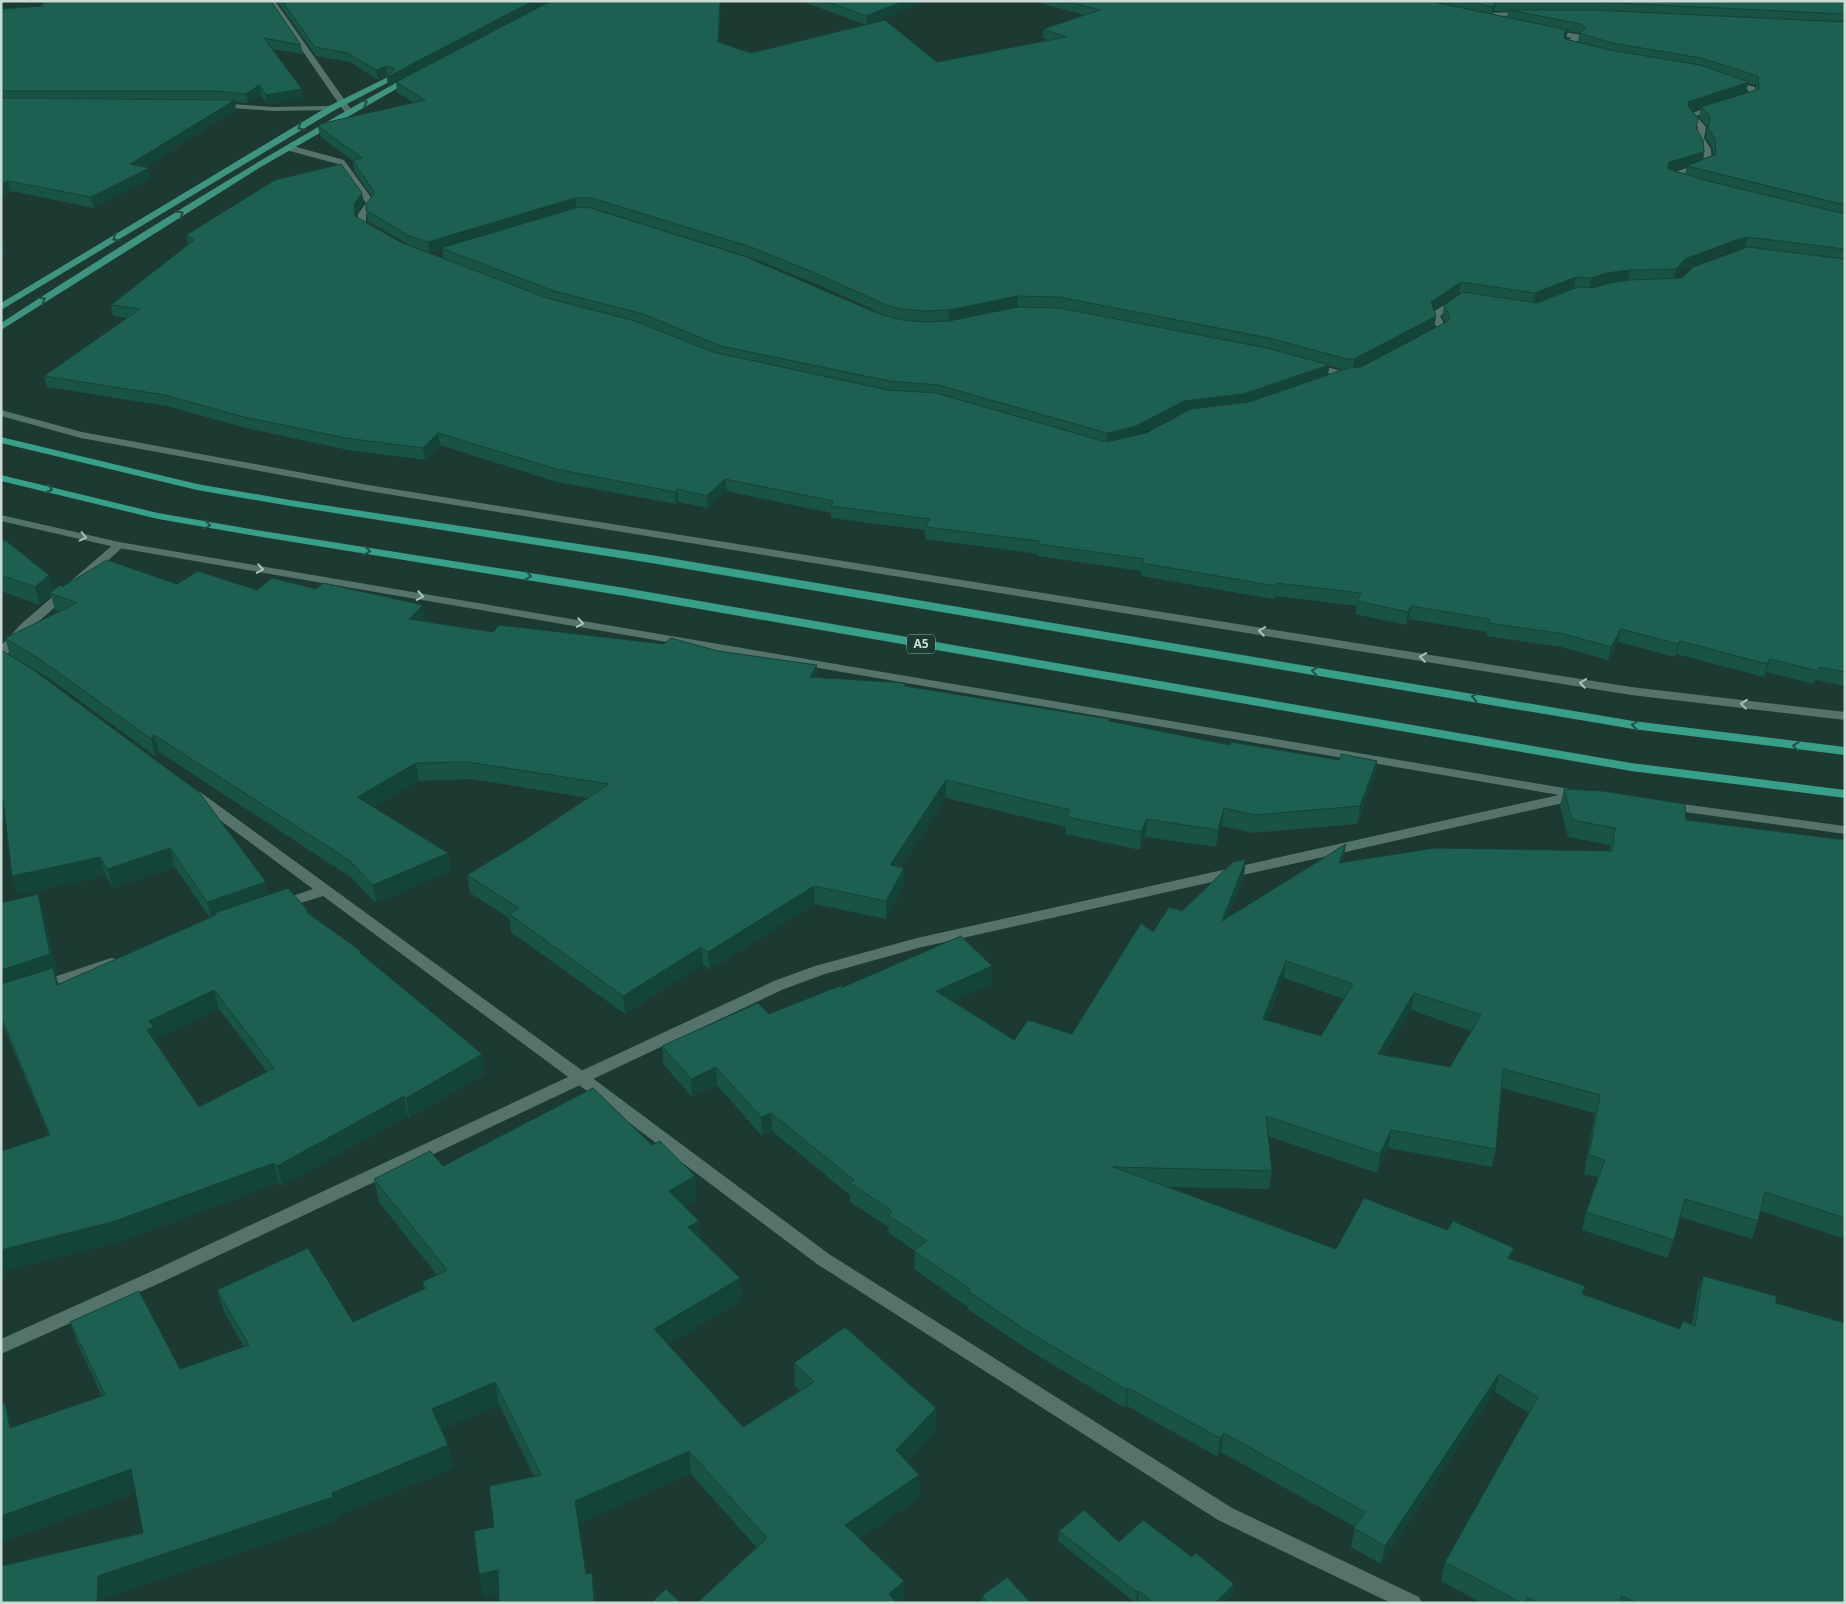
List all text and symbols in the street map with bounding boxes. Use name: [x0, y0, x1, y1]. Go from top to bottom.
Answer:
one-way arrow: [359, 100, 368, 110]
one-way arrow: [297, 120, 306, 130]
one-way arrow: [175, 211, 184, 221]
one-way arrow: [113, 231, 122, 241]
one-way arrow: [37, 297, 46, 307]
one-way arrow: [44, 483, 53, 494]
one-way arrow: [203, 519, 212, 529]
one-way arrow: [78, 531, 87, 542]
one-way arrow: [363, 545, 372, 555]
one-way arrow: [256, 563, 264, 574]
one-way arrow: [524, 571, 532, 581]
one-way arrow: [416, 591, 424, 601]
one-way arrow: [576, 618, 585, 628]
one-way arrow: [1258, 627, 1267, 637]
road number: A5: [907, 634, 935, 654]
one-way arrow: [1418, 653, 1427, 663]
one-way arrow: [1310, 666, 1318, 677]
one-way arrow: [1579, 679, 1587, 689]
one-way arrow: [1471, 693, 1479, 703]
one-way arrow: [1740, 699, 1748, 710]
one-way arrow: [1631, 720, 1639, 731]
one-way arrow: [1792, 741, 1800, 752]

